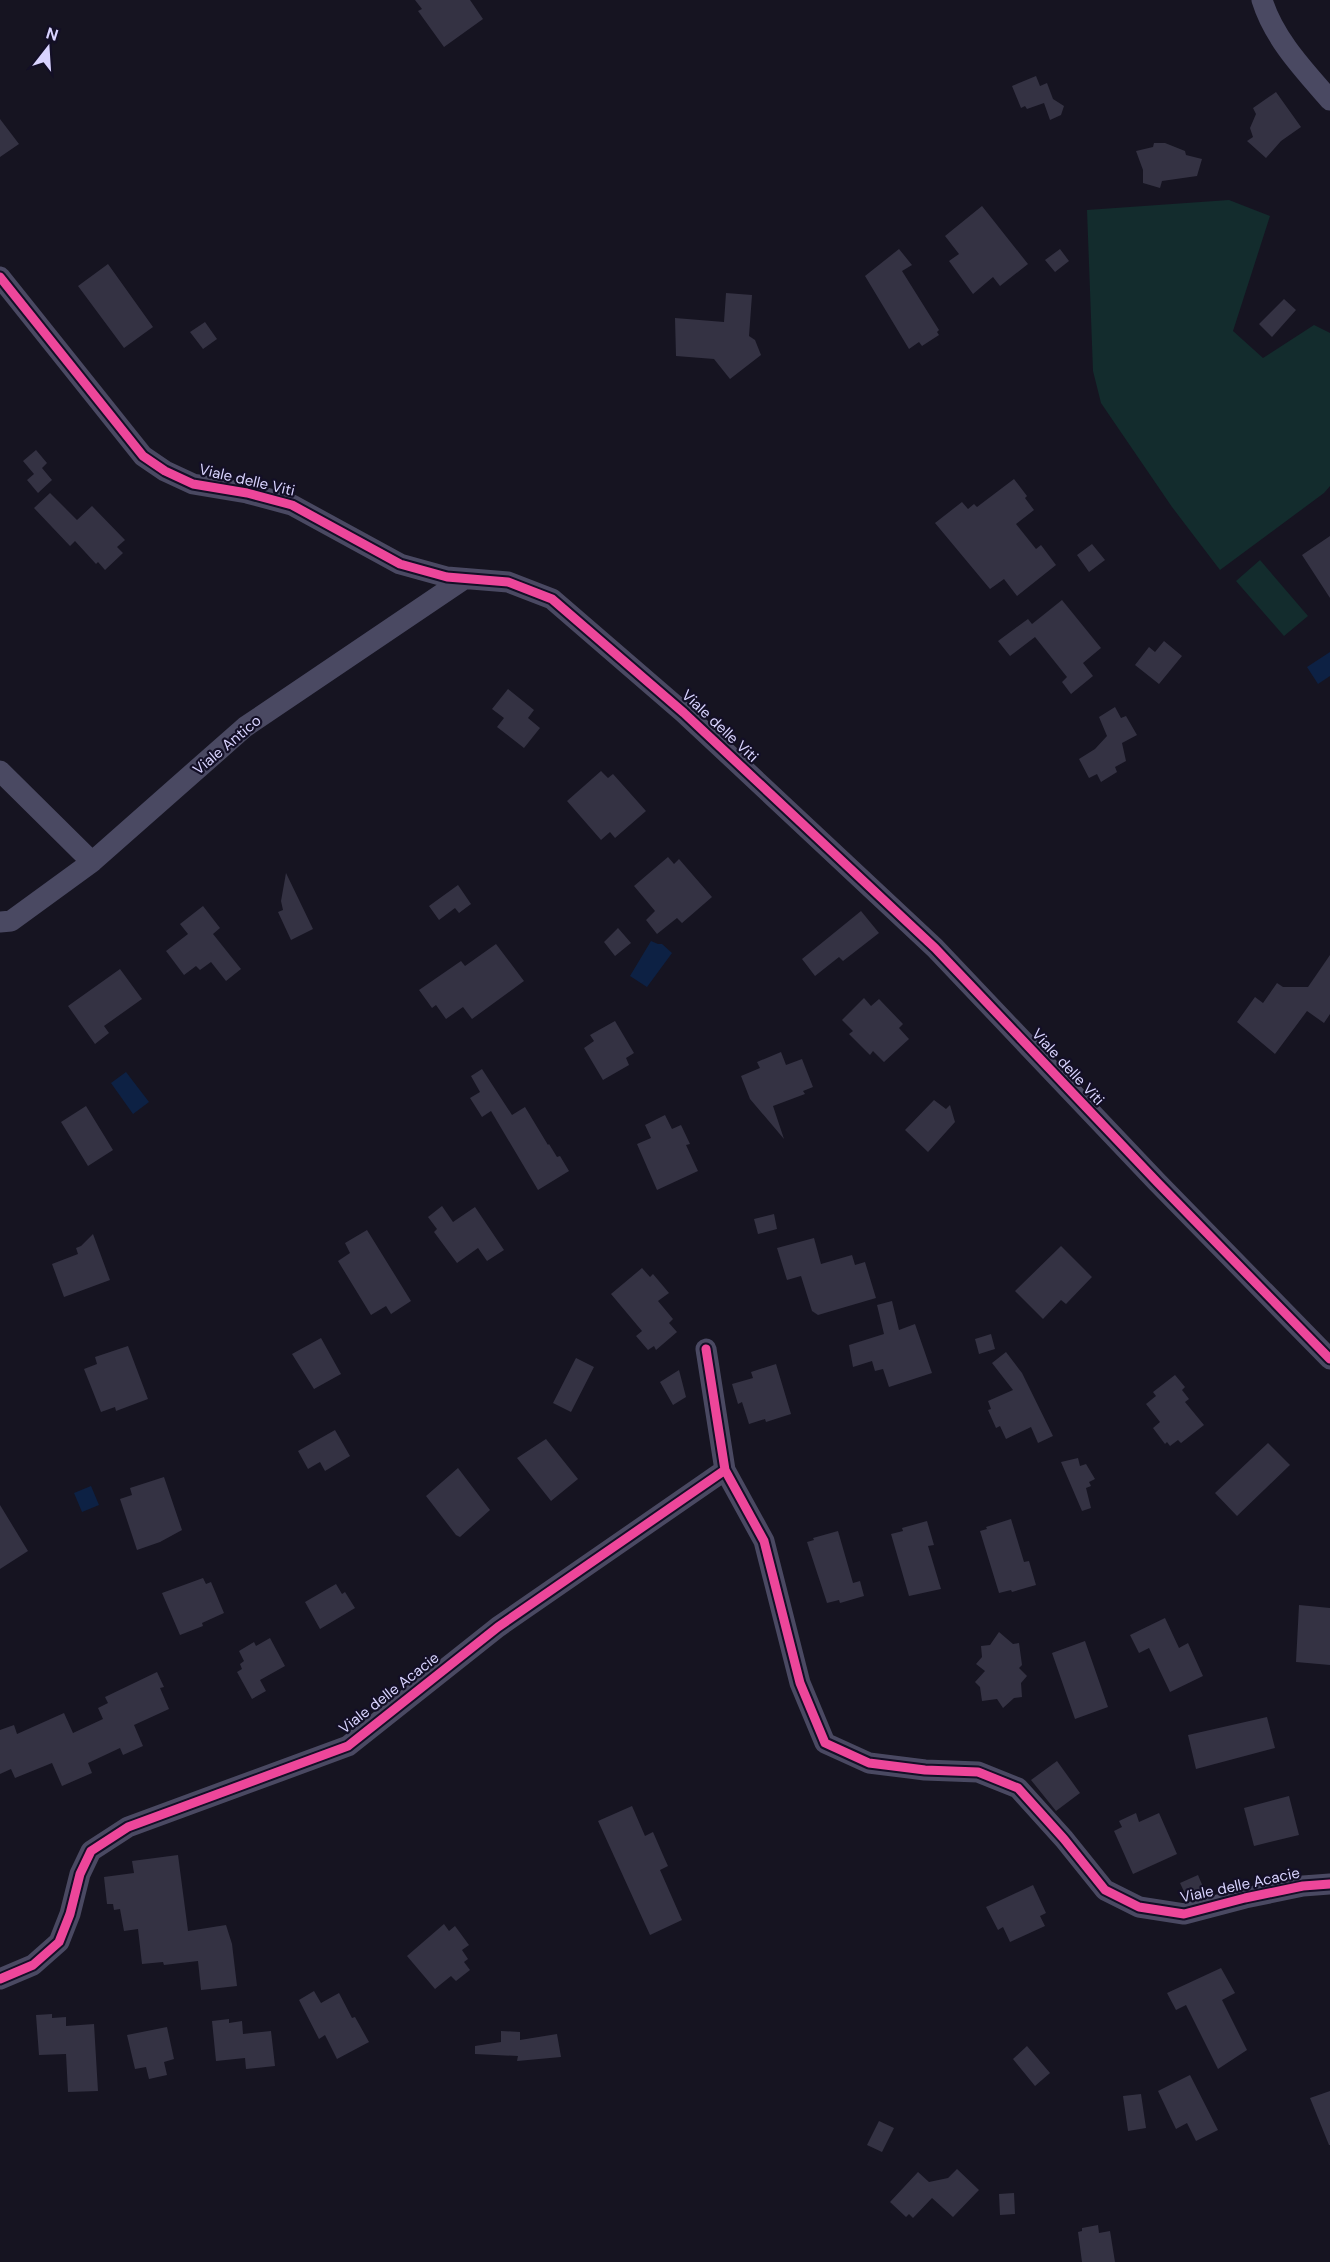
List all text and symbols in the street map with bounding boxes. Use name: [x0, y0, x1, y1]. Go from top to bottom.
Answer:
north arrow: [18, 18, 78, 78]
text: N: [44, 22, 61, 46]
street label: Viale delle Viti: [197, 459, 297, 501]
street label: Viale delle Viti: [677, 685, 763, 767]
street label: Viale Antico: [189, 711, 265, 779]
street label: Viale delle Viti: [1027, 1024, 1109, 1110]
street label: Viale delle Acacie: [335, 1648, 443, 1738]
street label: Viale delle Acacie: [1178, 1863, 1302, 1907]

